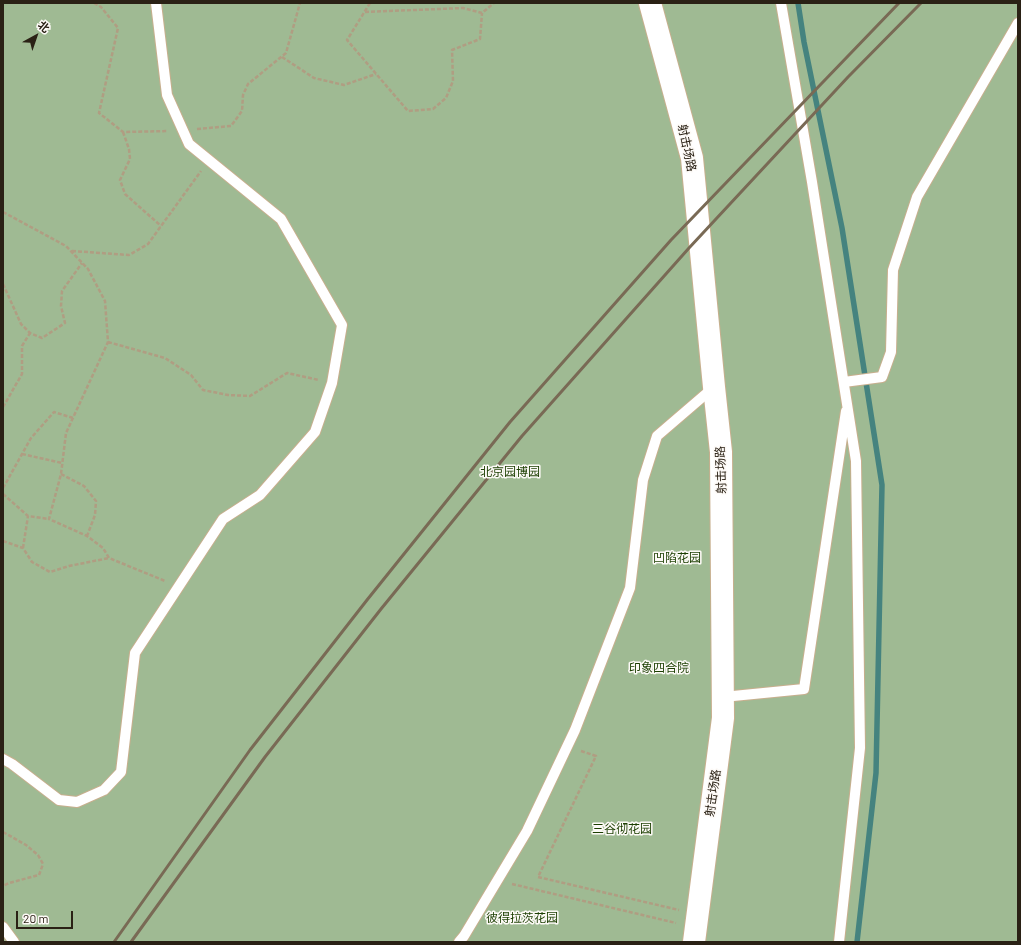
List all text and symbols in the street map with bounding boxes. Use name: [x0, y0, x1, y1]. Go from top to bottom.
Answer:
north arrow: [16, 16, 56, 56]
text: 北: [36, 18, 52, 35]
street label: 射击场路: [675, 123, 699, 173]
street label: 射击场路: [713, 446, 729, 494]
park label: 北京园博园: [480, 465, 540, 479]
park label: 凹陷花园: [653, 551, 701, 565]
park label: 印象四合院: [629, 661, 689, 675]
street label: 射击场路: [703, 768, 723, 818]
park label: 三谷彻花园: [592, 822, 652, 836]
scale bar: [18, 903, 75, 929]
text: 20 m: [23, 911, 49, 925]
park label: 彼得拉茨花园: [486, 911, 558, 925]

